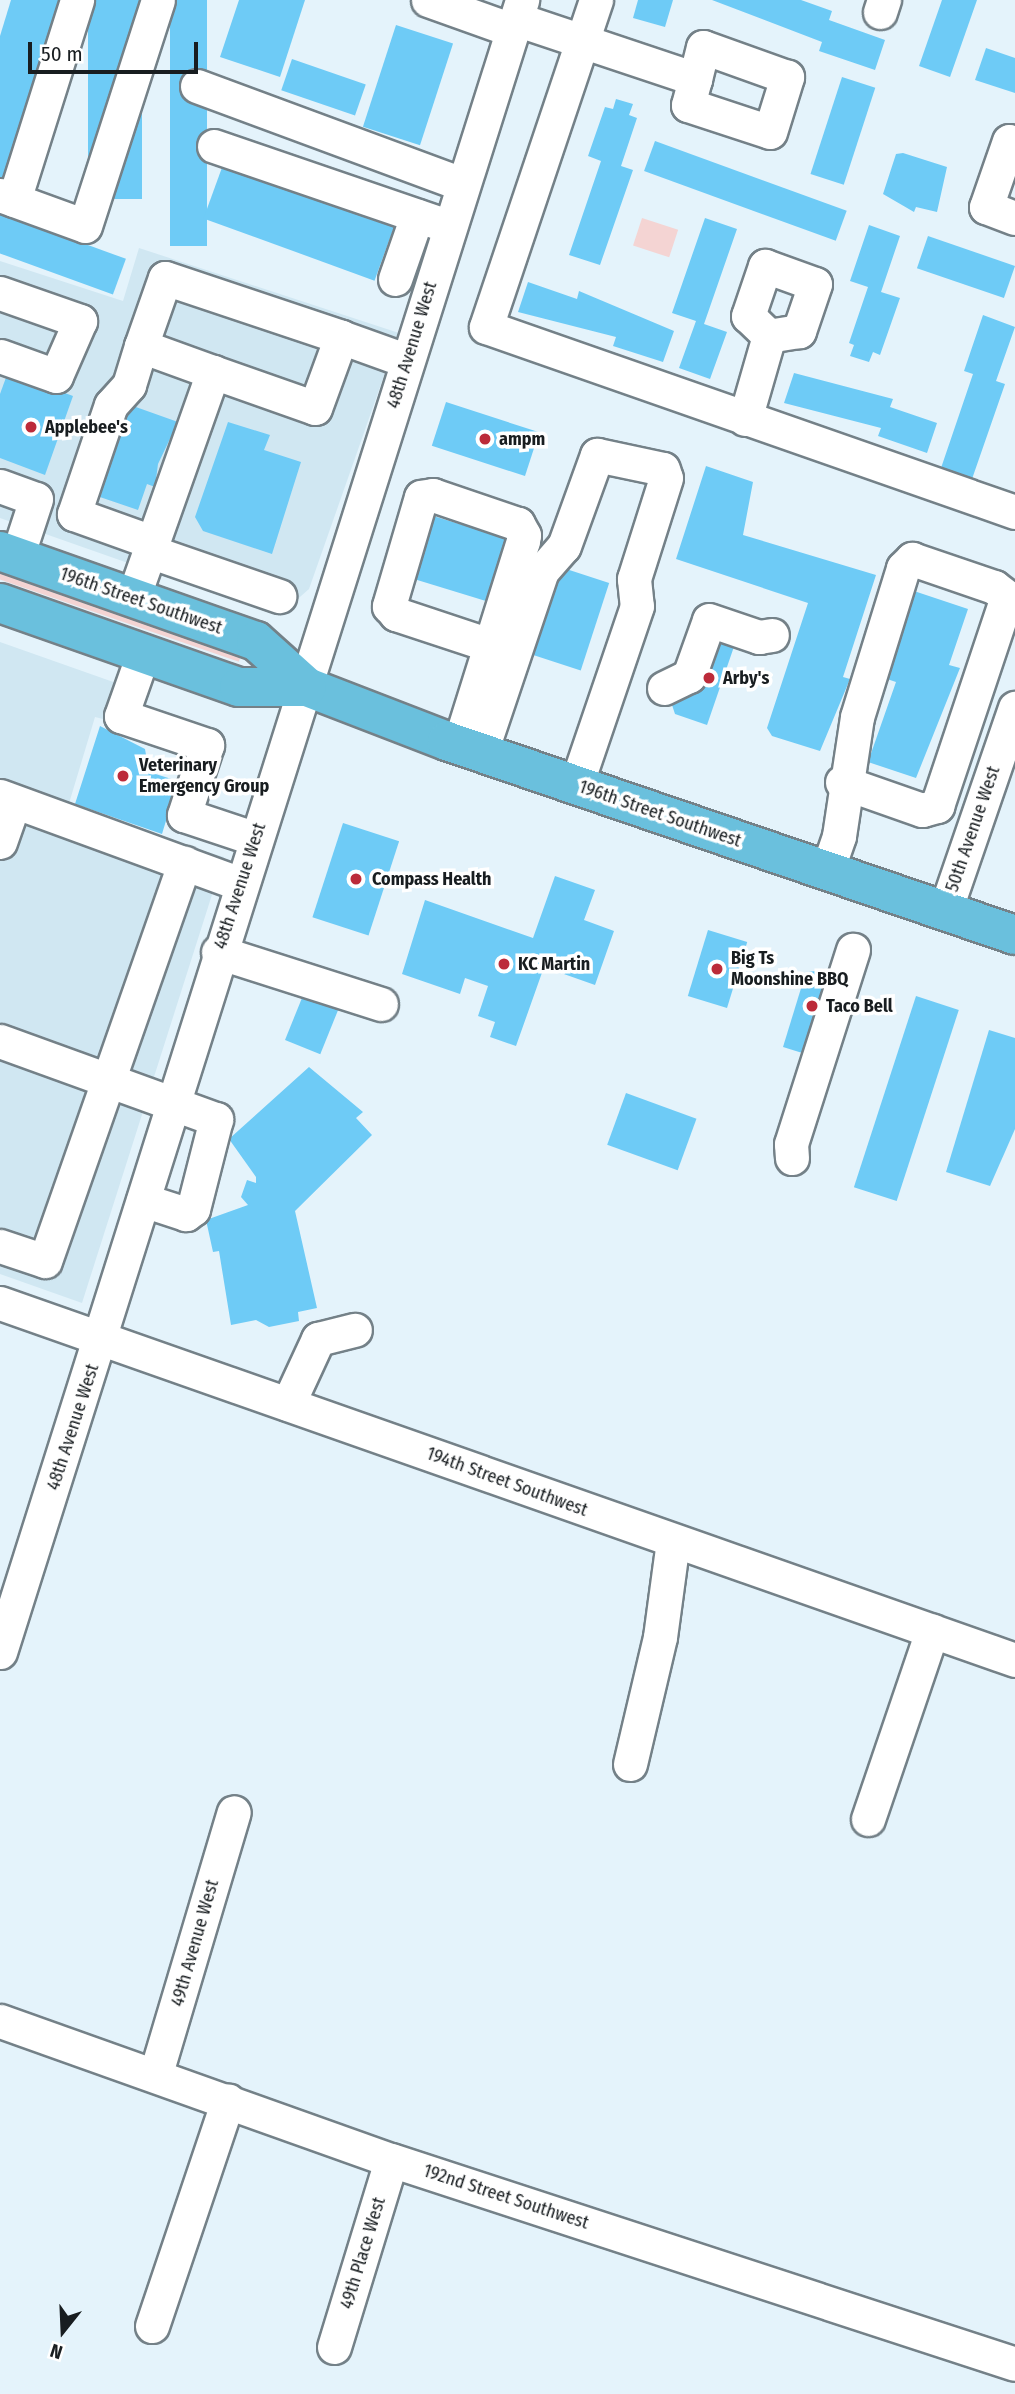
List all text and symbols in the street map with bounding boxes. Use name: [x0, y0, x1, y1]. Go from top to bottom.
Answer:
scale bar: [32, 28, 201, 72]
text: 50 m: [41, 41, 83, 67]
street label: 48th Avenue West: [382, 279, 442, 411]
place label: Applebee's: [45, 416, 128, 438]
marker: Applebee's: [23, 419, 39, 435]
place label: ampm: [499, 428, 545, 450]
marker: ampm: [477, 431, 493, 447]
street label: 196th Street Southwest: [57, 563, 225, 639]
place label: Arby's: [723, 667, 769, 689]
marker: Arby's: [701, 670, 717, 686]
place label: Veterinary Emergency Group: [139, 755, 269, 798]
street label: 50th Avenue West: [941, 763, 1005, 895]
marker: Veterinary Emergency Group: [113, 766, 133, 786]
street label: 196th Street Southwest: [576, 776, 744, 852]
street label: 48th Avenue West: [209, 820, 271, 952]
place label: Compass Health: [372, 868, 492, 890]
marker: Compass Health: [346, 869, 366, 889]
place label: Big Ts Moonshine BBQ: [731, 948, 848, 990]
place label: KC Martin: [518, 953, 590, 975]
marker: KC Martin: [496, 956, 512, 972]
marker: Big Ts Moonshine BBQ: [709, 961, 725, 977]
place label: Taco Bell: [826, 995, 893, 1017]
marker: Taco Bell: [804, 998, 820, 1014]
street label: 48th Avenue West: [42, 1361, 104, 1493]
street label: 194th Street Southwest: [423, 1443, 591, 1521]
street label: 49th Avenue West: [167, 1877, 223, 2009]
street label: 192nd Street Southwest: [421, 2160, 591, 2234]
street label: 49th Place West: [336, 2195, 390, 2311]
north arrow: [28, 2296, 98, 2366]
text: N: [47, 2339, 65, 2364]

